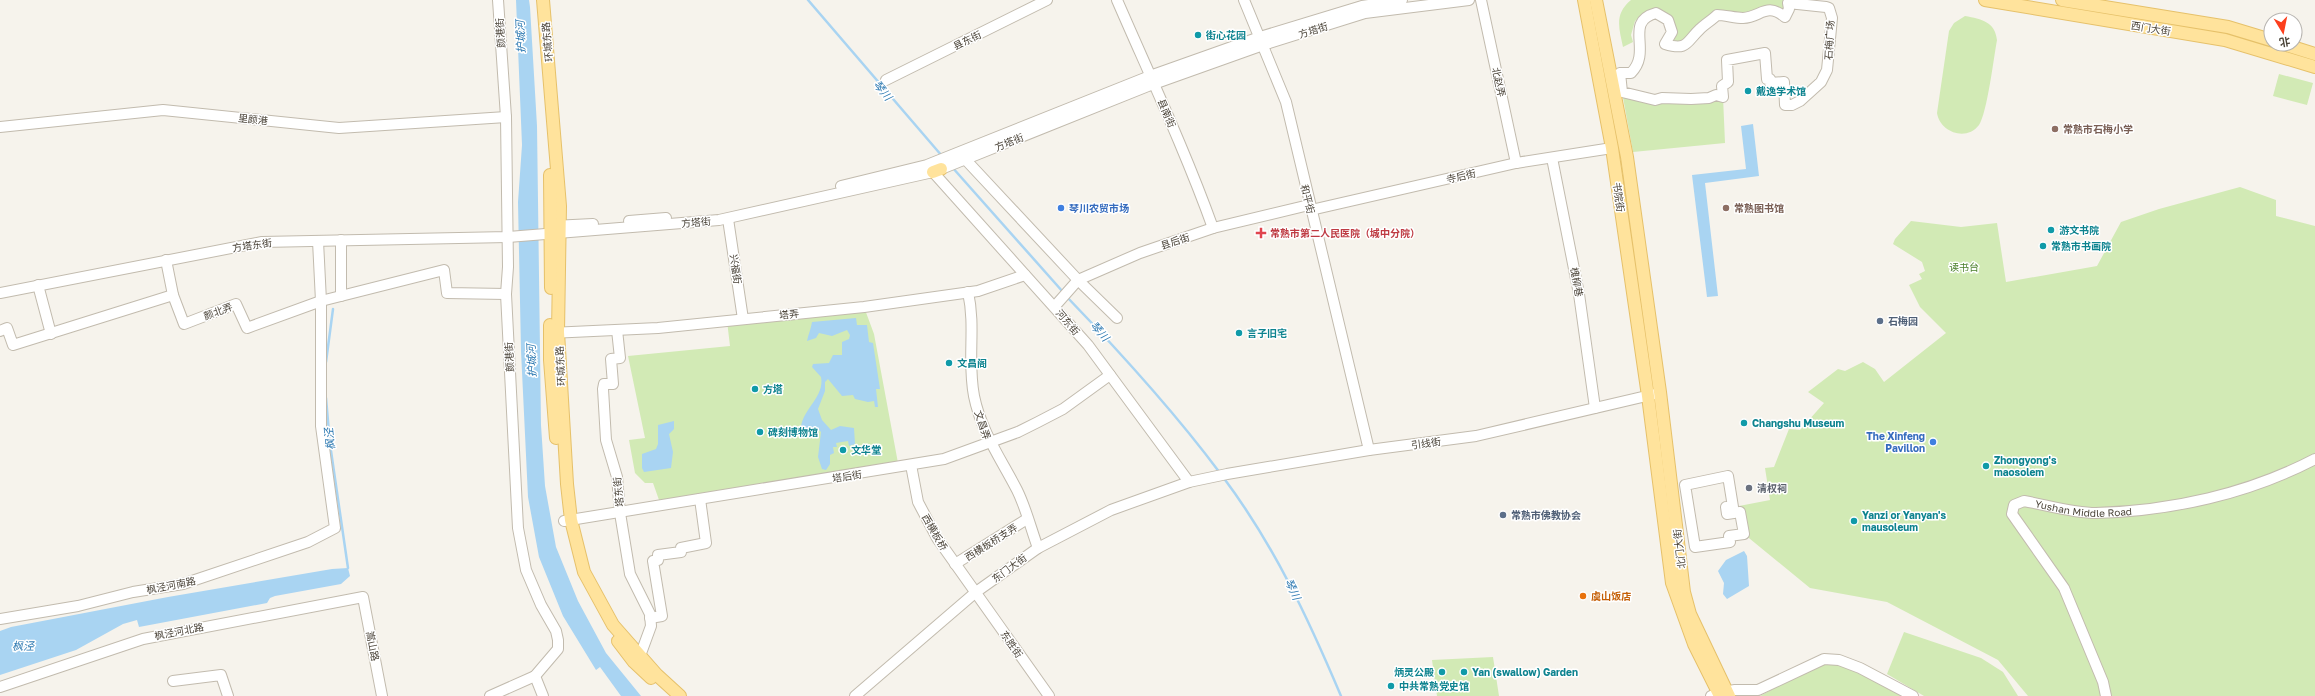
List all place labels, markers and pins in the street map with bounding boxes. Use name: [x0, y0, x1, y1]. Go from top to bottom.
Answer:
place label: 街心花园: [1205, 29, 1246, 41]
marker: 街心花园: [1193, 30, 1203, 40]
place label: 戴逸学术馆: [1756, 85, 1806, 97]
marker: 戴逸学术馆: [1743, 86, 1753, 96]
place label: 常熟市石梅小学: [2063, 123, 2133, 135]
marker: 常熟市石梅小学: [2050, 124, 2060, 134]
place label: 琴川农贸市场: [1069, 202, 1129, 214]
place label: 常熟图书馆: [1734, 202, 1784, 214]
marker: 琴川农贸市场: [1056, 203, 1066, 213]
marker: 常熟图书馆: [1721, 203, 1731, 213]
place label: 游文书院: [2059, 224, 2099, 236]
marker: 游文书院: [2046, 225, 2056, 235]
marker: 常熟市第二人民医院（城中分院）: [1255, 227, 1267, 239]
place label: 常熟市第二人民医院（城中分院）: [1270, 227, 1420, 239]
place label: 常熟市书画院: [2051, 240, 2111, 252]
marker: 常熟市书画院: [2038, 241, 2048, 251]
place label: 石梅园: [1888, 315, 1918, 327]
marker: 石梅园: [1875, 316, 1885, 326]
place label: 言子旧宅: [1247, 327, 1287, 339]
marker: 言子旧宅: [1234, 328, 1244, 338]
place label: 文昌阁: [957, 357, 987, 369]
marker: 文昌阁: [944, 358, 954, 368]
place label: 方塔: [763, 383, 783, 395]
marker: 方塔: [750, 384, 760, 394]
place label: Changshu Museum: [1752, 417, 1845, 429]
marker: Changshu Museum: [1739, 418, 1749, 428]
place label: 碑刻博物馆: [768, 426, 818, 438]
marker: 碑刻博物馆: [755, 427, 765, 437]
place label: The Xinfeng Pavillon: [1866, 430, 1925, 454]
marker: The Xinfeng Pavillon: [1928, 437, 1938, 447]
place label: 文华堂: [851, 444, 881, 456]
marker: 文华堂: [838, 445, 848, 455]
place label: Zhongyong's maosolem: [1994, 454, 2057, 478]
marker: Zhongyong's maosolem: [1981, 461, 1991, 471]
place label: 清权祠: [1757, 482, 1787, 494]
marker: 清权祠: [1744, 483, 1754, 493]
place label: 常熟市佛教协会: [1511, 509, 1581, 521]
place label: Yanzi or Yanyan's mausoleum: [1862, 509, 1946, 533]
marker: 常熟市佛教协会: [1498, 510, 1508, 520]
marker: Yanzi or Yanyan's mausoleum: [1849, 516, 1859, 526]
place label: 虞山饭店: [1591, 590, 1631, 602]
marker: 虞山饭店: [1578, 591, 1588, 601]
place label: 炳灵公殿: [1394, 666, 1434, 678]
place label: Yan (swallow) Garden: [1472, 666, 1578, 678]
marker: 炳灵公殿: [1437, 667, 1447, 677]
marker: Yan (swallow) Garden: [1459, 667, 1469, 677]
place label: 中共常熟党史馆: [1399, 680, 1469, 692]
marker: 中共常熟党史馆: [1386, 681, 1396, 691]

